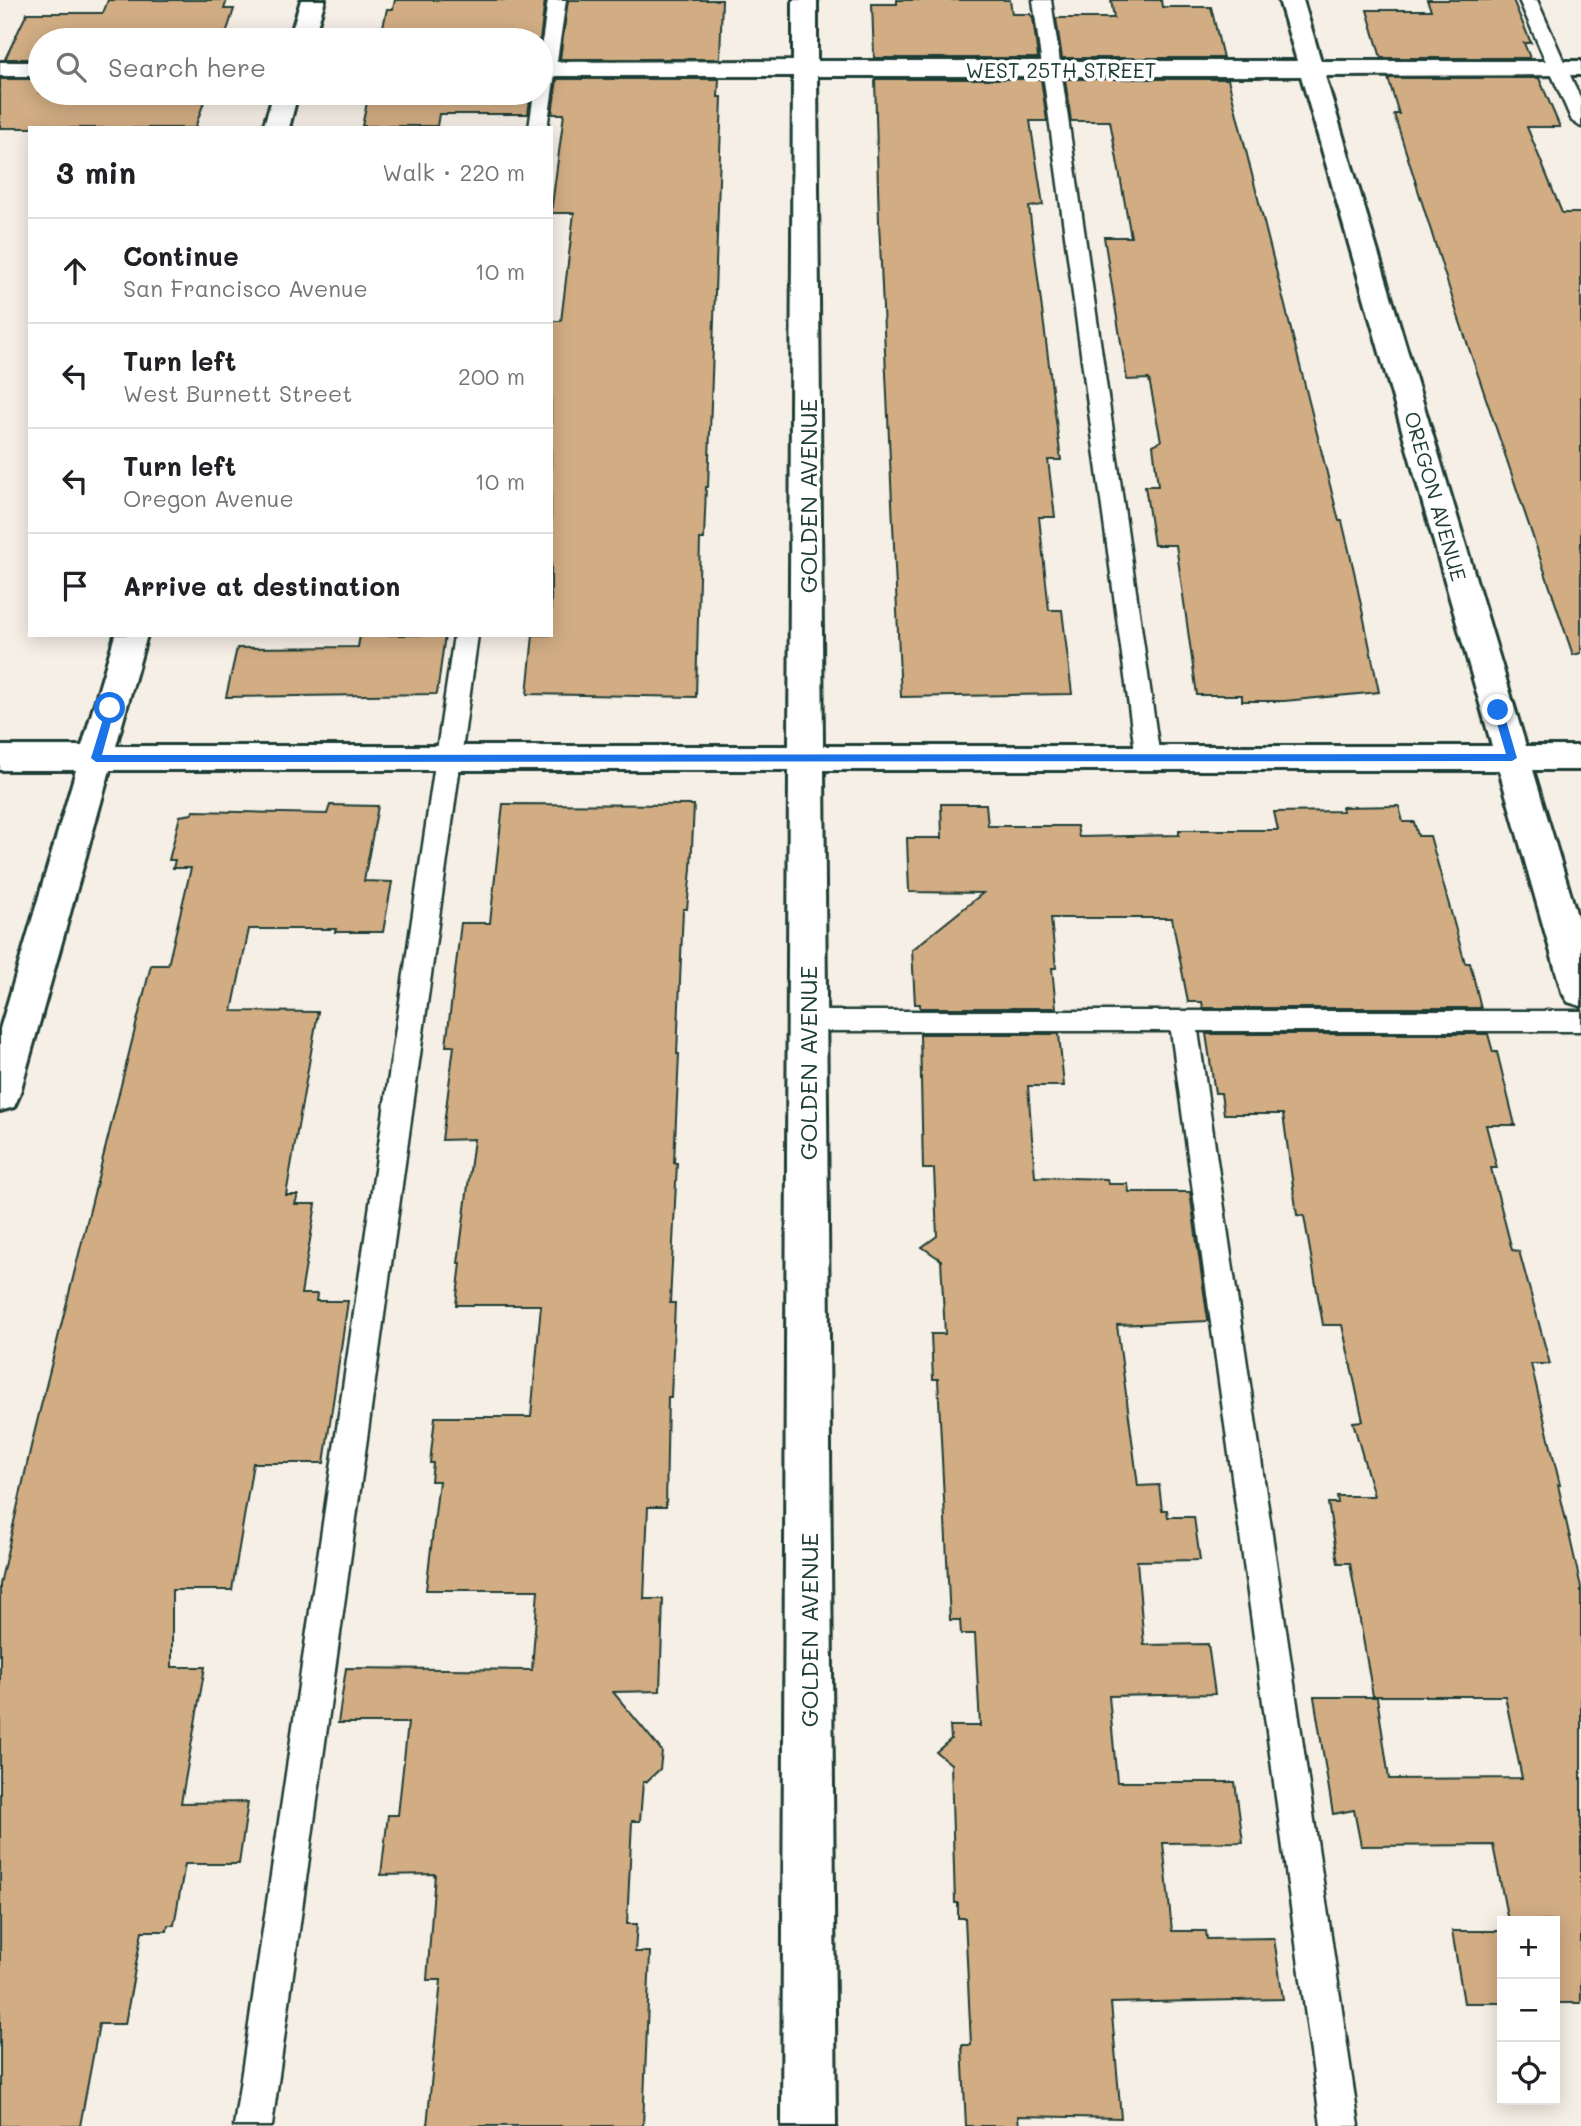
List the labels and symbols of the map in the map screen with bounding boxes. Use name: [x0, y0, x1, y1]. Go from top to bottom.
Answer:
street label: WEST 25TH STREET: [966, 56, 1156, 83]
street label: GOLDEN AVENUE: [792, 399, 823, 593]
street label: OREGON AVENUE: [1399, 408, 1473, 584]
route start: [94, 692, 125, 723]
route end: [1482, 694, 1513, 725]
street label: GOLDEN AVENUE: [792, 966, 823, 1160]
street label: GOLDEN AVENUE: [793, 1533, 824, 1727]

